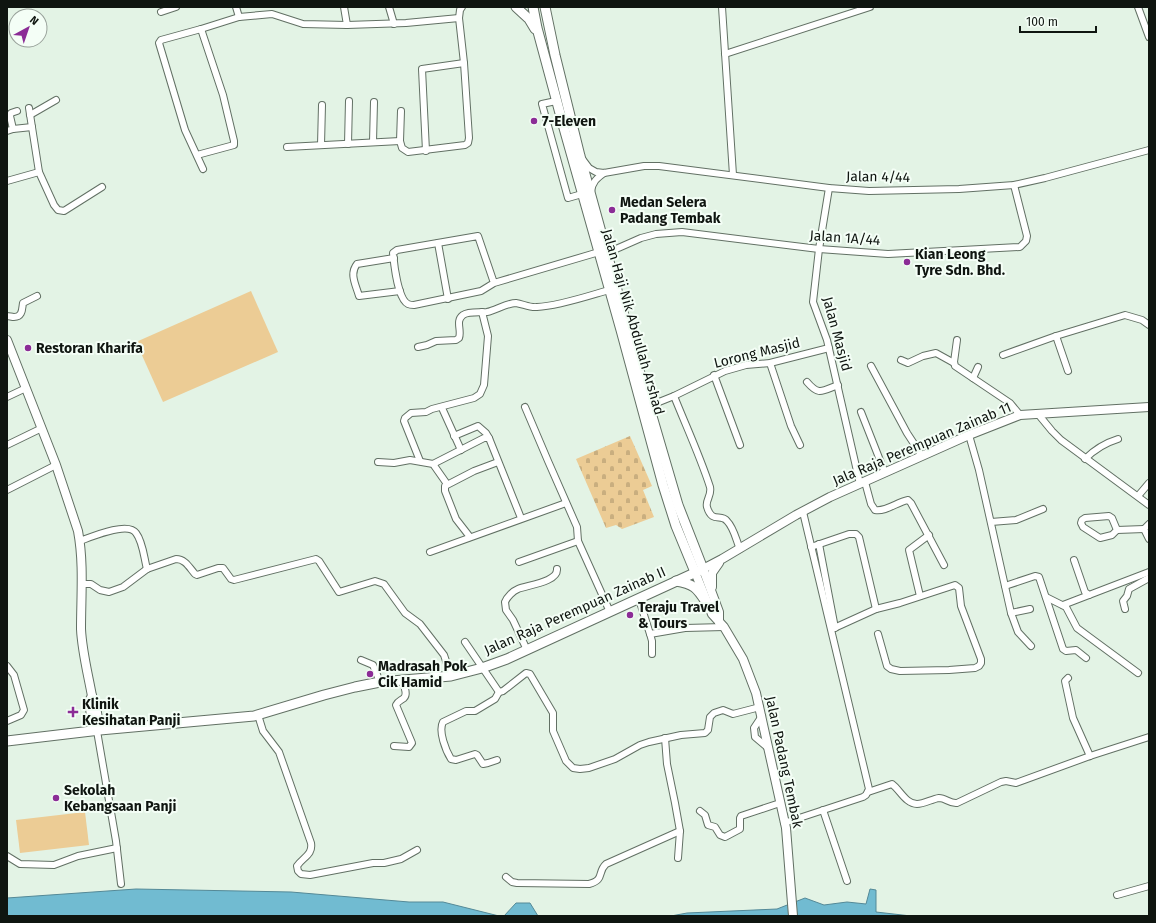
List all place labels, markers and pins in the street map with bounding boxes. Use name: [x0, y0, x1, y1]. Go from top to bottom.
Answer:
place label: 7-Eleven: [542, 113, 596, 130]
marker: 7-Eleven: [529, 116, 539, 126]
place label: Medan Selera Padang Tembak: [620, 194, 721, 227]
marker: Medan Selera Padang Tembak: [607, 205, 617, 215]
place label: Kian Leong Tyre Sdn. Bhd.: [915, 246, 1005, 279]
marker: Kian Leong Tyre Sdn. Bhd.: [902, 257, 912, 267]
place label: Restoran Kharifa: [36, 340, 143, 357]
marker: Restoran Kharifa: [23, 343, 33, 353]
place label: Teraju Travel & Tours: [638, 599, 720, 632]
marker: Teraju Travel & Tours: [625, 610, 635, 620]
place label: Madrasah Pok Cik Hamid: [378, 658, 468, 691]
marker: Madrasah Pok Cik Hamid: [365, 669, 375, 679]
place label: Klinik Kesihatan Panji: [82, 696, 180, 729]
marker: Klinik Kesihatan Panji: [67, 706, 79, 718]
place label: Sekolah Kebangsaan Panji: [64, 782, 177, 815]
marker: Sekolah Kebangsaan Panji: [51, 793, 61, 803]

